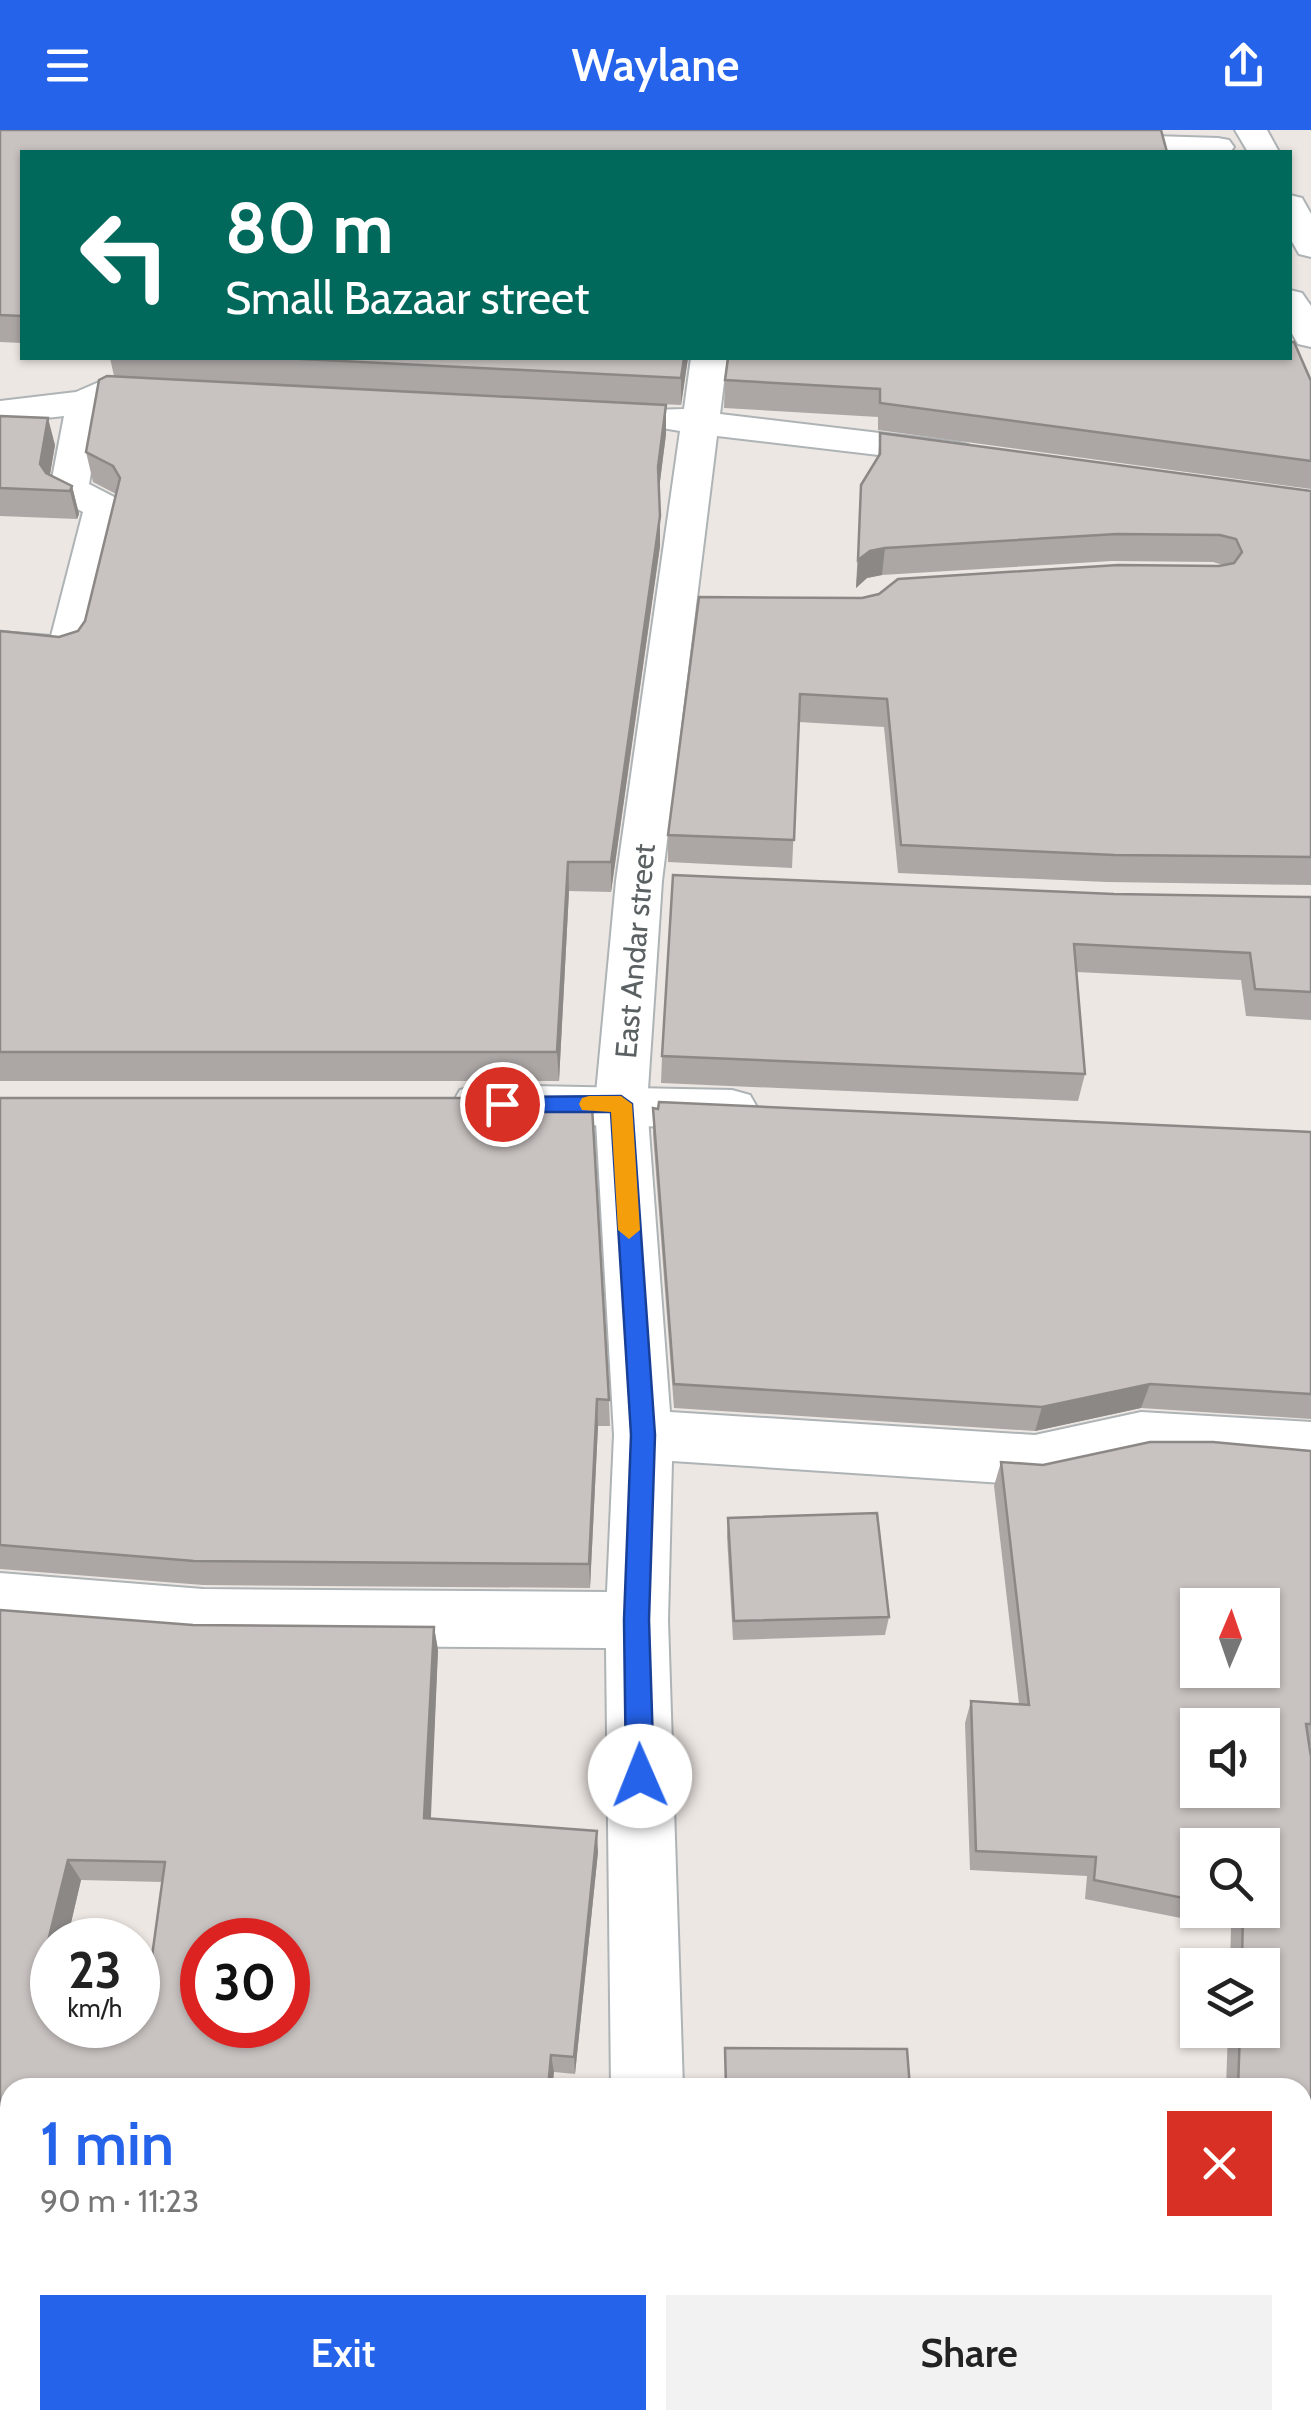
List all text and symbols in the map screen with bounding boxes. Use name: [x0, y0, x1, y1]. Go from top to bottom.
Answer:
icon: menu: [40, 38, 95, 93]
text: Waylane: [572, 38, 739, 92]
icon: share: [1216, 38, 1271, 93]
text: 80 m: [225, 185, 393, 271]
icon: left: [60, 190, 190, 320]
text: Small Bazaar street: [225, 271, 589, 325]
street label: East Andar street: [607, 842, 663, 1060]
pin: [460, 1062, 545, 1147]
icon: arrive: [475, 1077, 530, 1132]
north arrow: [1180, 1588, 1280, 1688]
map controls: [1180, 1588, 1280, 2048]
button: sound: [1180, 1708, 1280, 1808]
position arrow: [588, 1724, 692, 1828]
button: search: [1180, 1828, 1280, 1928]
speed limit sign: 30: [180, 1918, 310, 2048]
text: 23: [68, 1940, 122, 2001]
button: layers: [1180, 1948, 1280, 2048]
text: km/h: [68, 1993, 122, 2023]
text: 1 min: [40, 2107, 174, 2180]
button: close: [1167, 2111, 1272, 2216]
text: 90 m · 11:23: [40, 2181, 199, 2220]
button: Exit: [40, 2295, 646, 2410]
button: Share: [666, 2295, 1272, 2410]

